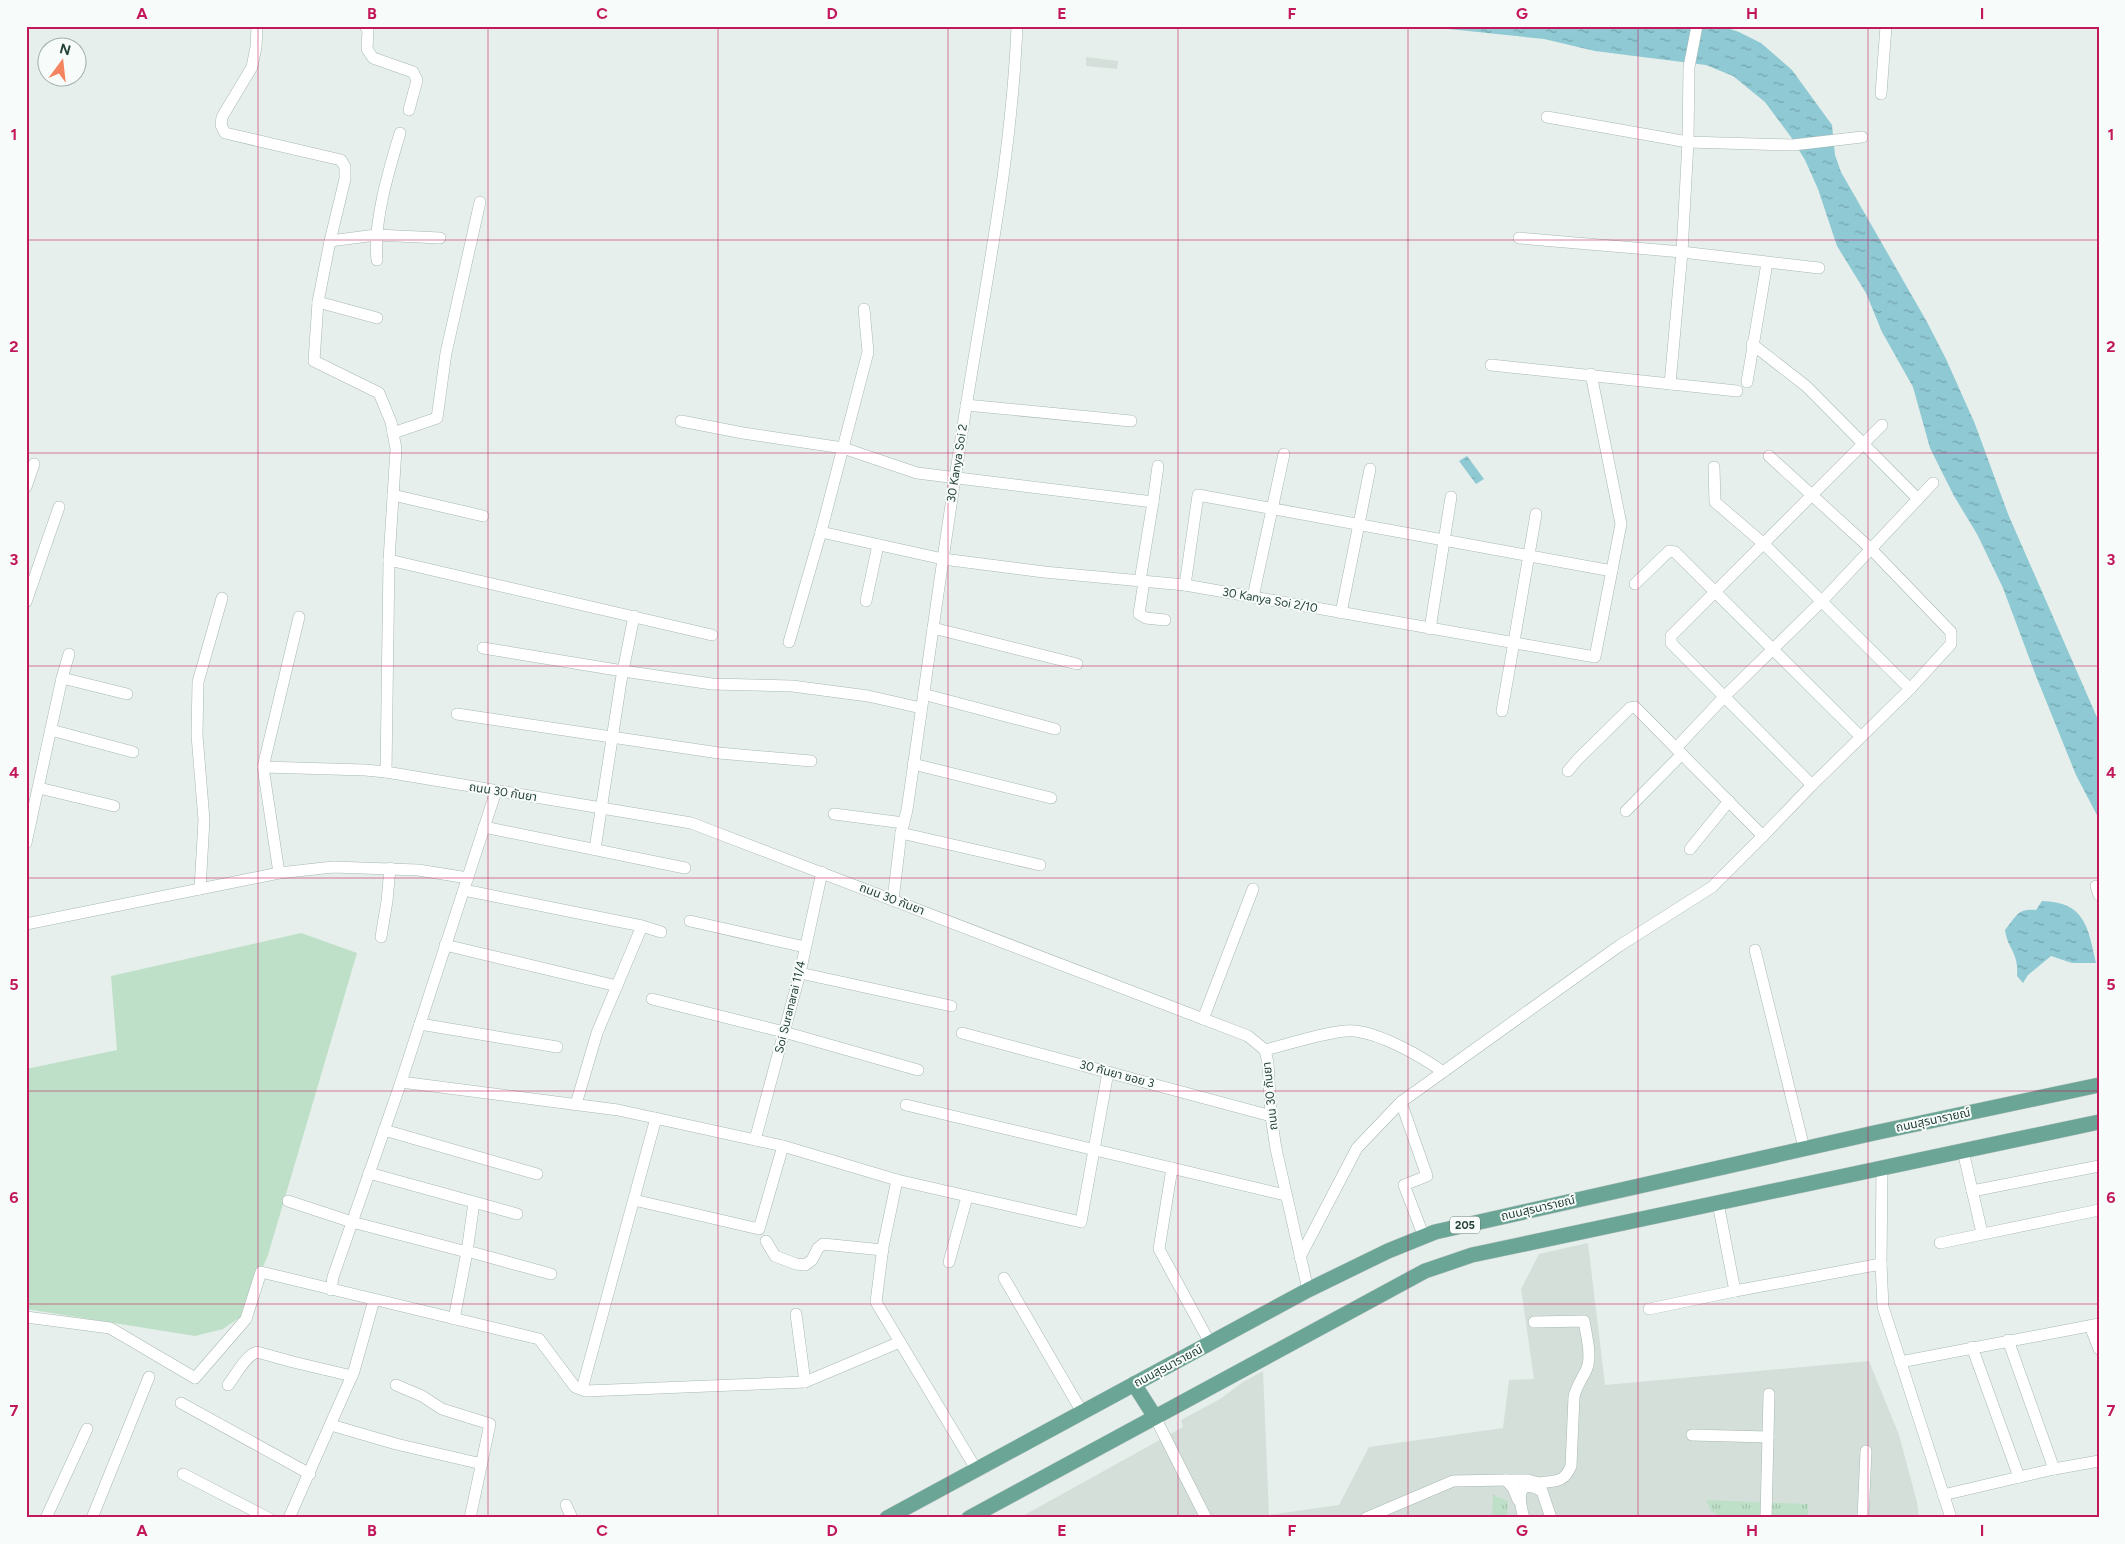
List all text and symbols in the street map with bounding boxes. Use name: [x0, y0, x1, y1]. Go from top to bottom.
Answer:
text: A: [136, 4, 148, 23]
text: B: [367, 4, 377, 23]
text: C: [596, 4, 608, 23]
text: D: [826, 4, 838, 23]
text: E: [1057, 4, 1067, 23]
text: F: [1288, 4, 1297, 23]
text: G: [1516, 4, 1528, 23]
text: H: [1746, 4, 1758, 23]
text: I: [1980, 4, 1984, 23]
north arrow: [38, 38, 88, 88]
text: N: [58, 40, 73, 60]
text: 1: [11, 125, 17, 144]
text: 1: [2108, 125, 2114, 144]
text: 2: [9, 337, 19, 356]
text: 2: [2106, 337, 2116, 356]
street label: 30 Kanya Soi 2: [944, 423, 970, 503]
text: 3: [10, 550, 19, 569]
text: 3: [2107, 550, 2116, 569]
street label: 30 Kanya Soi 2/10: [1221, 585, 1319, 615]
text: 4: [9, 763, 19, 782]
text: 4: [2106, 763, 2116, 782]
street label: ถนน 30 กันยา: [468, 780, 538, 804]
street label: ถนน 30 กันยา: [857, 880, 927, 918]
street label: Soi Suranarai 11/4: [772, 959, 808, 1055]
text: 5: [9, 975, 19, 994]
text: 5: [2106, 975, 2116, 994]
street label: 30 กันยา ซอย 3: [1078, 1057, 1156, 1091]
street label: ถนน 30 กันยา: [1259, 1061, 1281, 1131]
street label: ถนนสุรนารายณ์: [1895, 1105, 1971, 1135]
text: 6: [9, 1188, 19, 1207]
text: 6: [2106, 1188, 2116, 1207]
street label: ถนนสุรนารายณ์: [1500, 1193, 1576, 1223]
road number: 205: [1450, 1216, 1480, 1234]
street label: ถนนสุรนารายณ์: [1131, 1342, 1205, 1390]
text: 7: [10, 1401, 19, 1420]
text: 7: [2107, 1401, 2116, 1420]
text: A: [136, 1521, 148, 1540]
text: B: [367, 1521, 377, 1540]
text: C: [596, 1521, 608, 1540]
text: D: [826, 1521, 838, 1540]
text: E: [1057, 1521, 1067, 1540]
text: F: [1288, 1521, 1297, 1540]
text: G: [1516, 1521, 1528, 1540]
text: H: [1746, 1521, 1758, 1540]
text: I: [1980, 1521, 1984, 1540]

